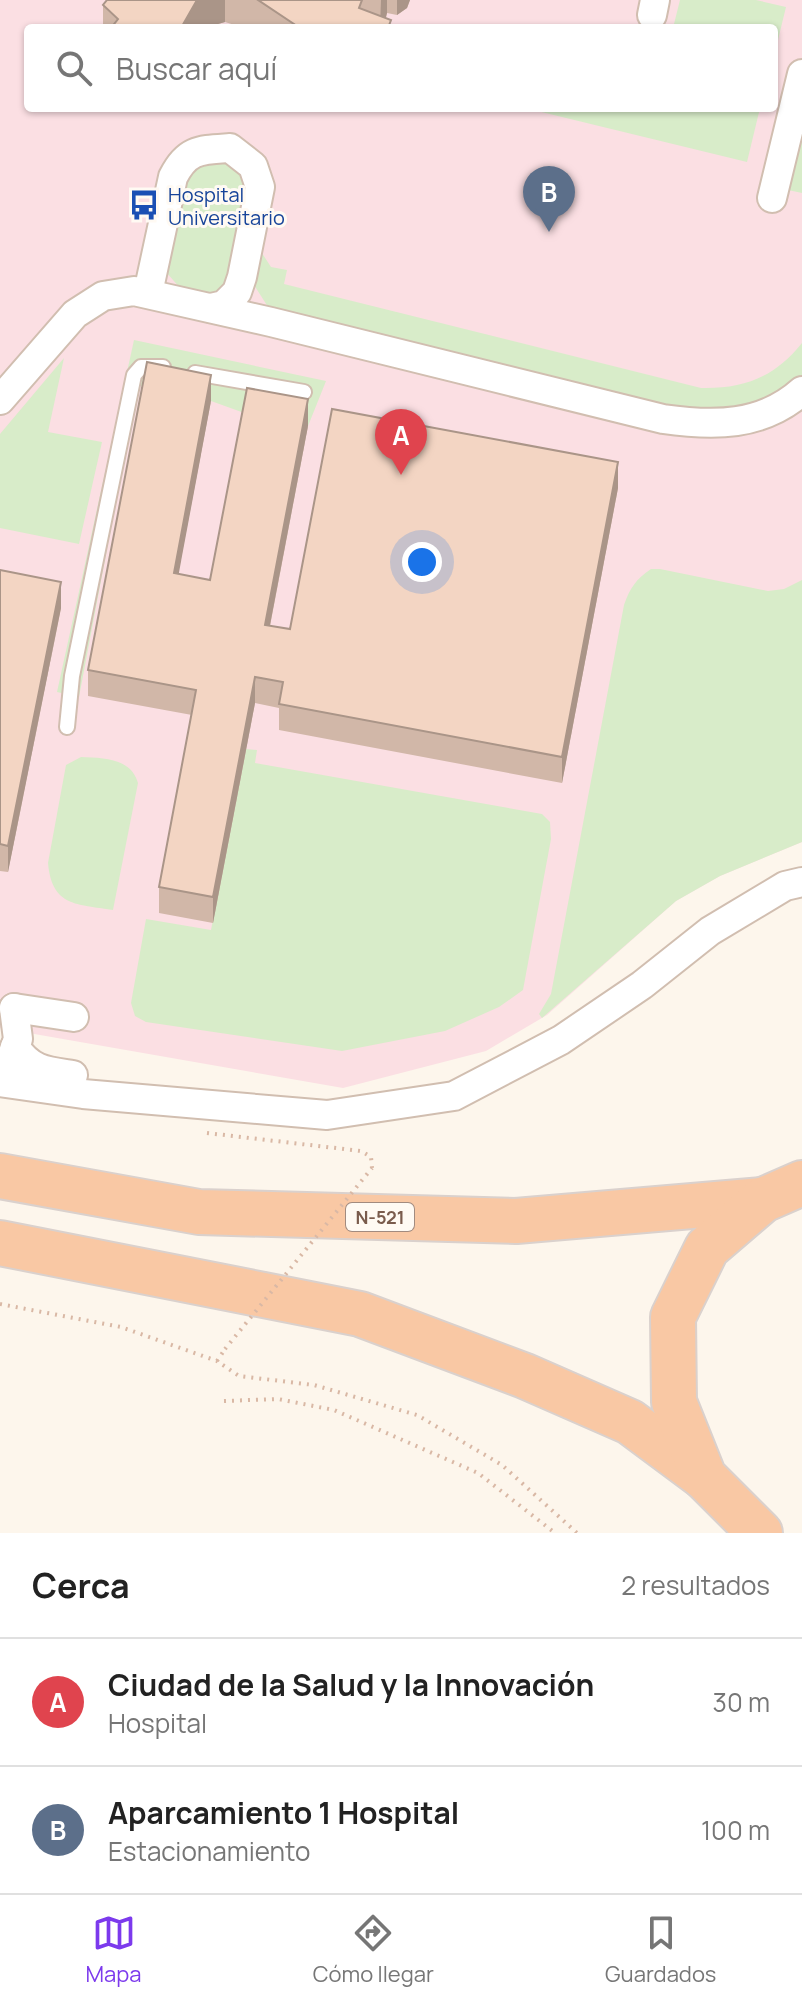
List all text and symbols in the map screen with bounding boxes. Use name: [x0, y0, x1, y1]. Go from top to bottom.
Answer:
search box: [24, 24, 778, 112]
icon: search: [52, 46, 96, 90]
text: Buscar aquí: [116, 48, 277, 89]
pin: B: [523, 166, 575, 232]
place label: Hospital Universitario: [168, 181, 285, 231]
bus stop icon: Hospital Universitario: [127, 188, 161, 222]
pin: A: [375, 409, 427, 475]
your location: [402, 542, 442, 582]
road number: N-521: [346, 1203, 414, 1231]
text: Cerca: [32, 1562, 130, 1608]
text: 2 resultados: [621, 1567, 770, 1603]
text: Ciudad de la Salud y la Innovación: [108, 1664, 594, 1705]
text: A: [49, 1684, 67, 1720]
text: 30 m: [713, 1684, 770, 1720]
text: Hospital: [108, 1705, 207, 1741]
text: Aparcamiento 1 Hospital: [108, 1792, 459, 1833]
text: B: [50, 1812, 66, 1848]
text: 100 m: [701, 1812, 770, 1848]
text: Estacionamiento: [108, 1833, 310, 1869]
tab: Mapa: [86, 1911, 142, 1989]
tab: Cómo llegar: [313, 1911, 434, 1989]
tab: Guardados: [605, 1911, 716, 1989]

